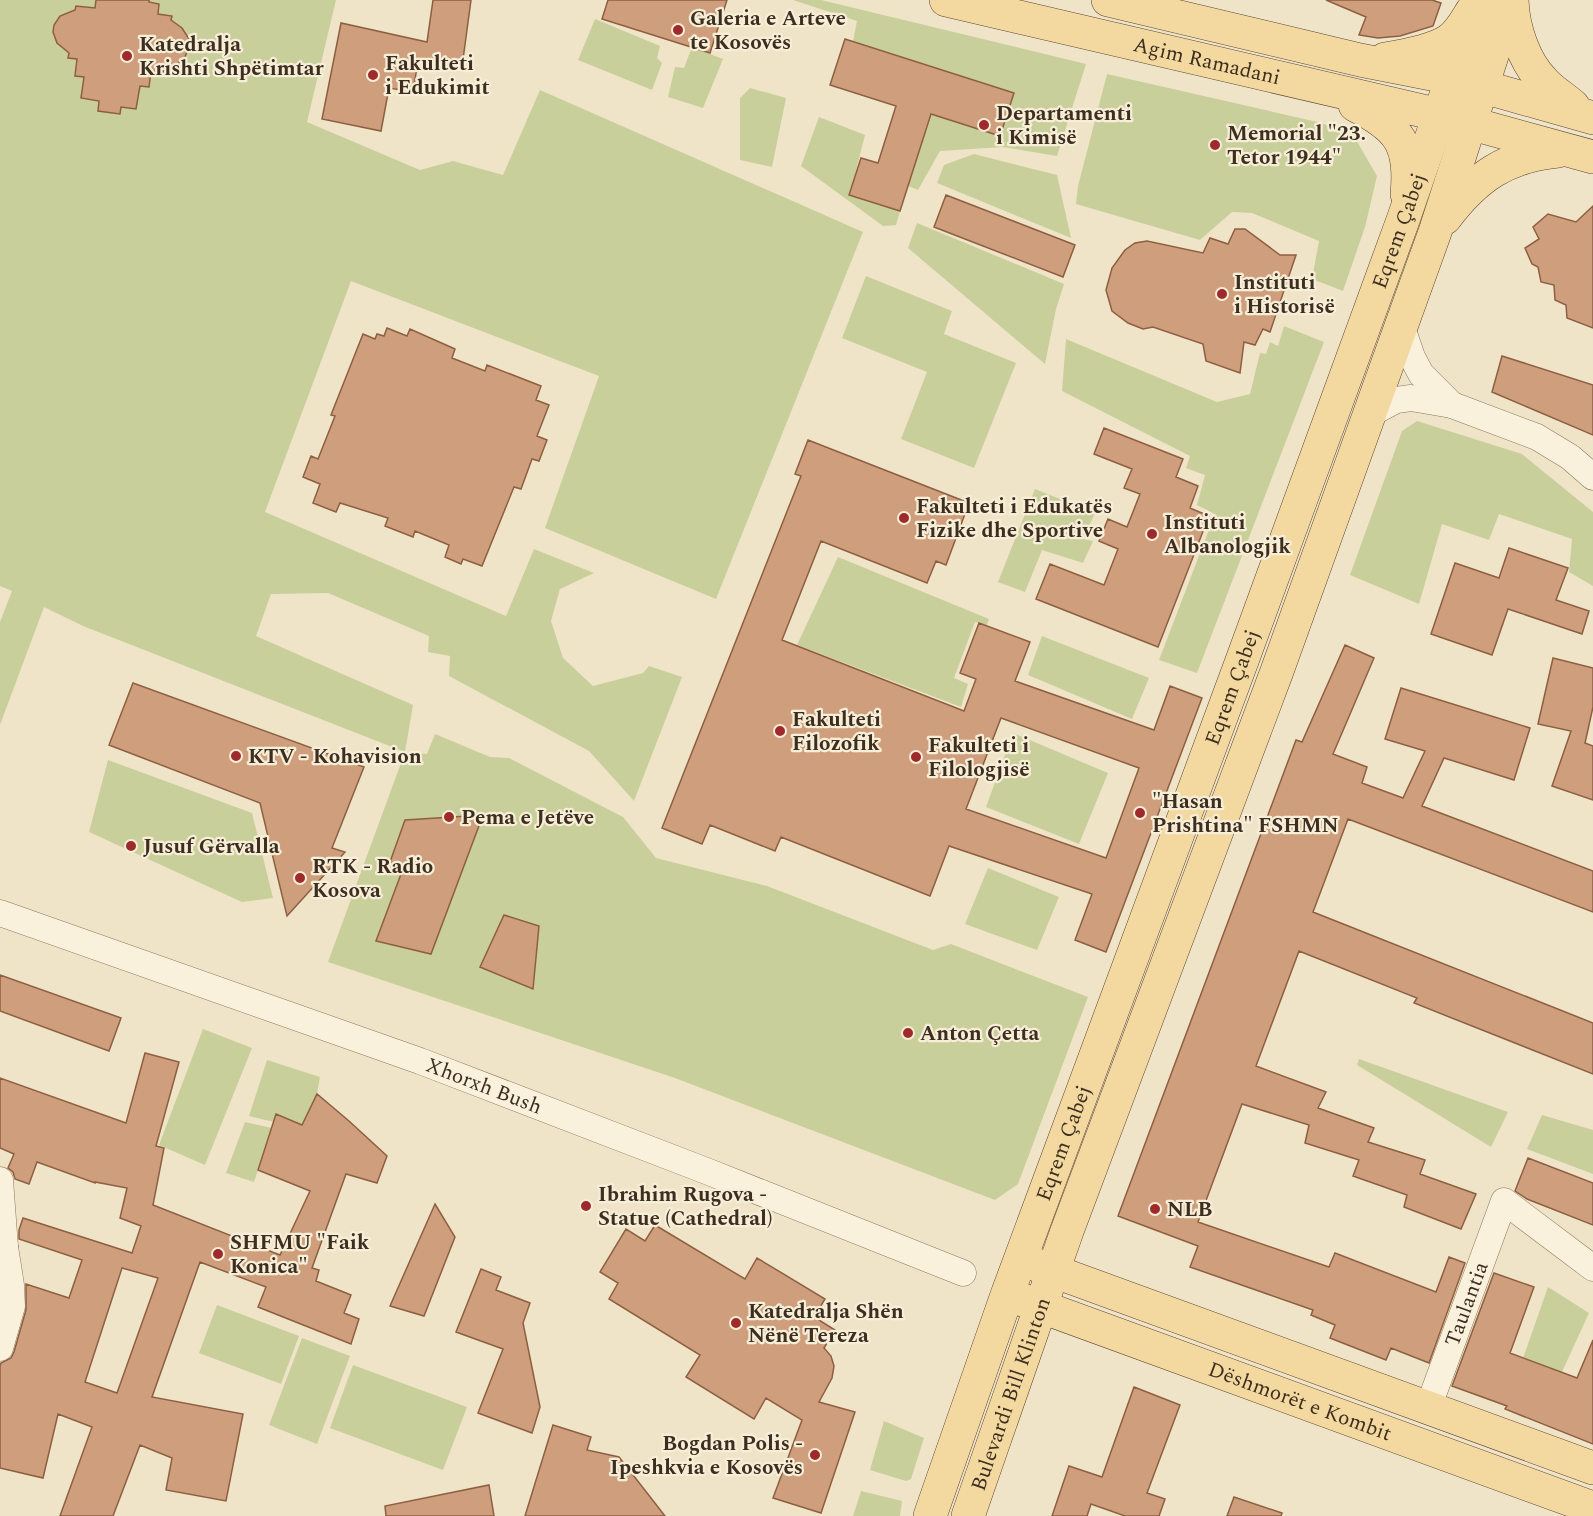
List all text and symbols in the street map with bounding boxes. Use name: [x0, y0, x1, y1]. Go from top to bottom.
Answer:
place label: Galeria e Arteve te Kosovës: [690, 3, 846, 59]
marker: Galeria e Arteve te Kosovës: [671, 23, 685, 37]
place label: Katedralja Krishti Shpëtimtar: [139, 29, 324, 85]
street label: Agim Ramadani: [1130, 29, 1283, 94]
place label: Fakulteti i Edukimit: [385, 48, 490, 104]
marker: Katedralja Krishti Shpëtimtar: [120, 49, 134, 63]
marker: Fakulteti i Edukimit: [366, 68, 380, 82]
place label: Departamenti i Kimisë: [996, 98, 1132, 154]
marker: Departamenti i Kimisë: [977, 118, 991, 132]
place label: Memorial "23. Tetor 1944": [1227, 118, 1366, 174]
marker: Memorial "23. Tetor 1944": [1208, 138, 1222, 152]
street label: Eqrem Çabej: [1364, 169, 1435, 294]
place label: Instituti i Historisë: [1234, 267, 1335, 323]
marker: Instituti i Historisë: [1215, 287, 1229, 301]
place label: Fakulteti i Edukatës Fizike dhe Sportive: [916, 491, 1112, 547]
place label: Instituti Albanologjik: [1164, 507, 1291, 563]
marker: Fakulteti i Edukatës Fizike dhe Sportive: [897, 511, 911, 525]
marker: Instituti Albanologjik: [1145, 527, 1159, 541]
street label: Eqrem Çabej: [1197, 625, 1269, 750]
place label: Fakulteti Filozofik: [792, 704, 881, 760]
marker: Fakulteti Filozofik: [773, 724, 787, 738]
place label: Fakulteti i Filologjisë: [928, 730, 1030, 786]
place label: KTV - Kohavision: [248, 741, 422, 773]
marker: KTV - Kohavision: [229, 749, 243, 763]
marker: Fakulteti i Filologjisë: [909, 750, 923, 764]
place label: "Hasan Prishtina" FSHMN: [1152, 786, 1339, 842]
place label: Pema e Jetëve: [461, 802, 594, 834]
marker: "Hasan Prishtina" FSHMN: [1133, 806, 1147, 820]
marker: Pema e Jetëve: [442, 810, 456, 824]
place label: Jusuf Gërvalla: [143, 831, 280, 863]
marker: Jusuf Gërvalla: [124, 839, 138, 853]
place label: RTK - Radio Kosova: [312, 851, 433, 907]
marker: RTK - Radio Kosova: [293, 871, 307, 885]
place label: Anton Çetta: [920, 1018, 1039, 1050]
marker: Anton Çetta: [901, 1026, 915, 1040]
street label: Xhorxh Bush: [421, 1050, 546, 1123]
street label: Eqrem Çabej: [1028, 1081, 1100, 1206]
place label: Ibrahim Rugova - Statue (Cathedral): [598, 1179, 772, 1235]
place label: NLB: [1167, 1194, 1213, 1226]
marker: Ibrahim Rugova - Statue (Cathedral): [579, 1199, 593, 1213]
marker: NLB: [1148, 1202, 1162, 1216]
place label: SHFMU "Faik Konica": [230, 1227, 370, 1283]
marker: SHFMU "Faik Konica": [211, 1247, 225, 1261]
street label: Taulantia: [1437, 1256, 1498, 1351]
street label: Bulevardi Bill Klinton: [963, 1293, 1060, 1496]
place label: Katedralja Shën Nënë Tereza: [748, 1296, 904, 1352]
marker: Katedralja Shën Nënë Tereza: [729, 1316, 743, 1330]
street label: Dëshmorët e Kombit: [1203, 1354, 1396, 1450]
place label: Bogdan Polis - Ipeshkvia e Kosovës: [610, 1428, 803, 1484]
marker: Bogdan Polis - Ipeshkvia e Kosovës: [808, 1448, 822, 1462]

